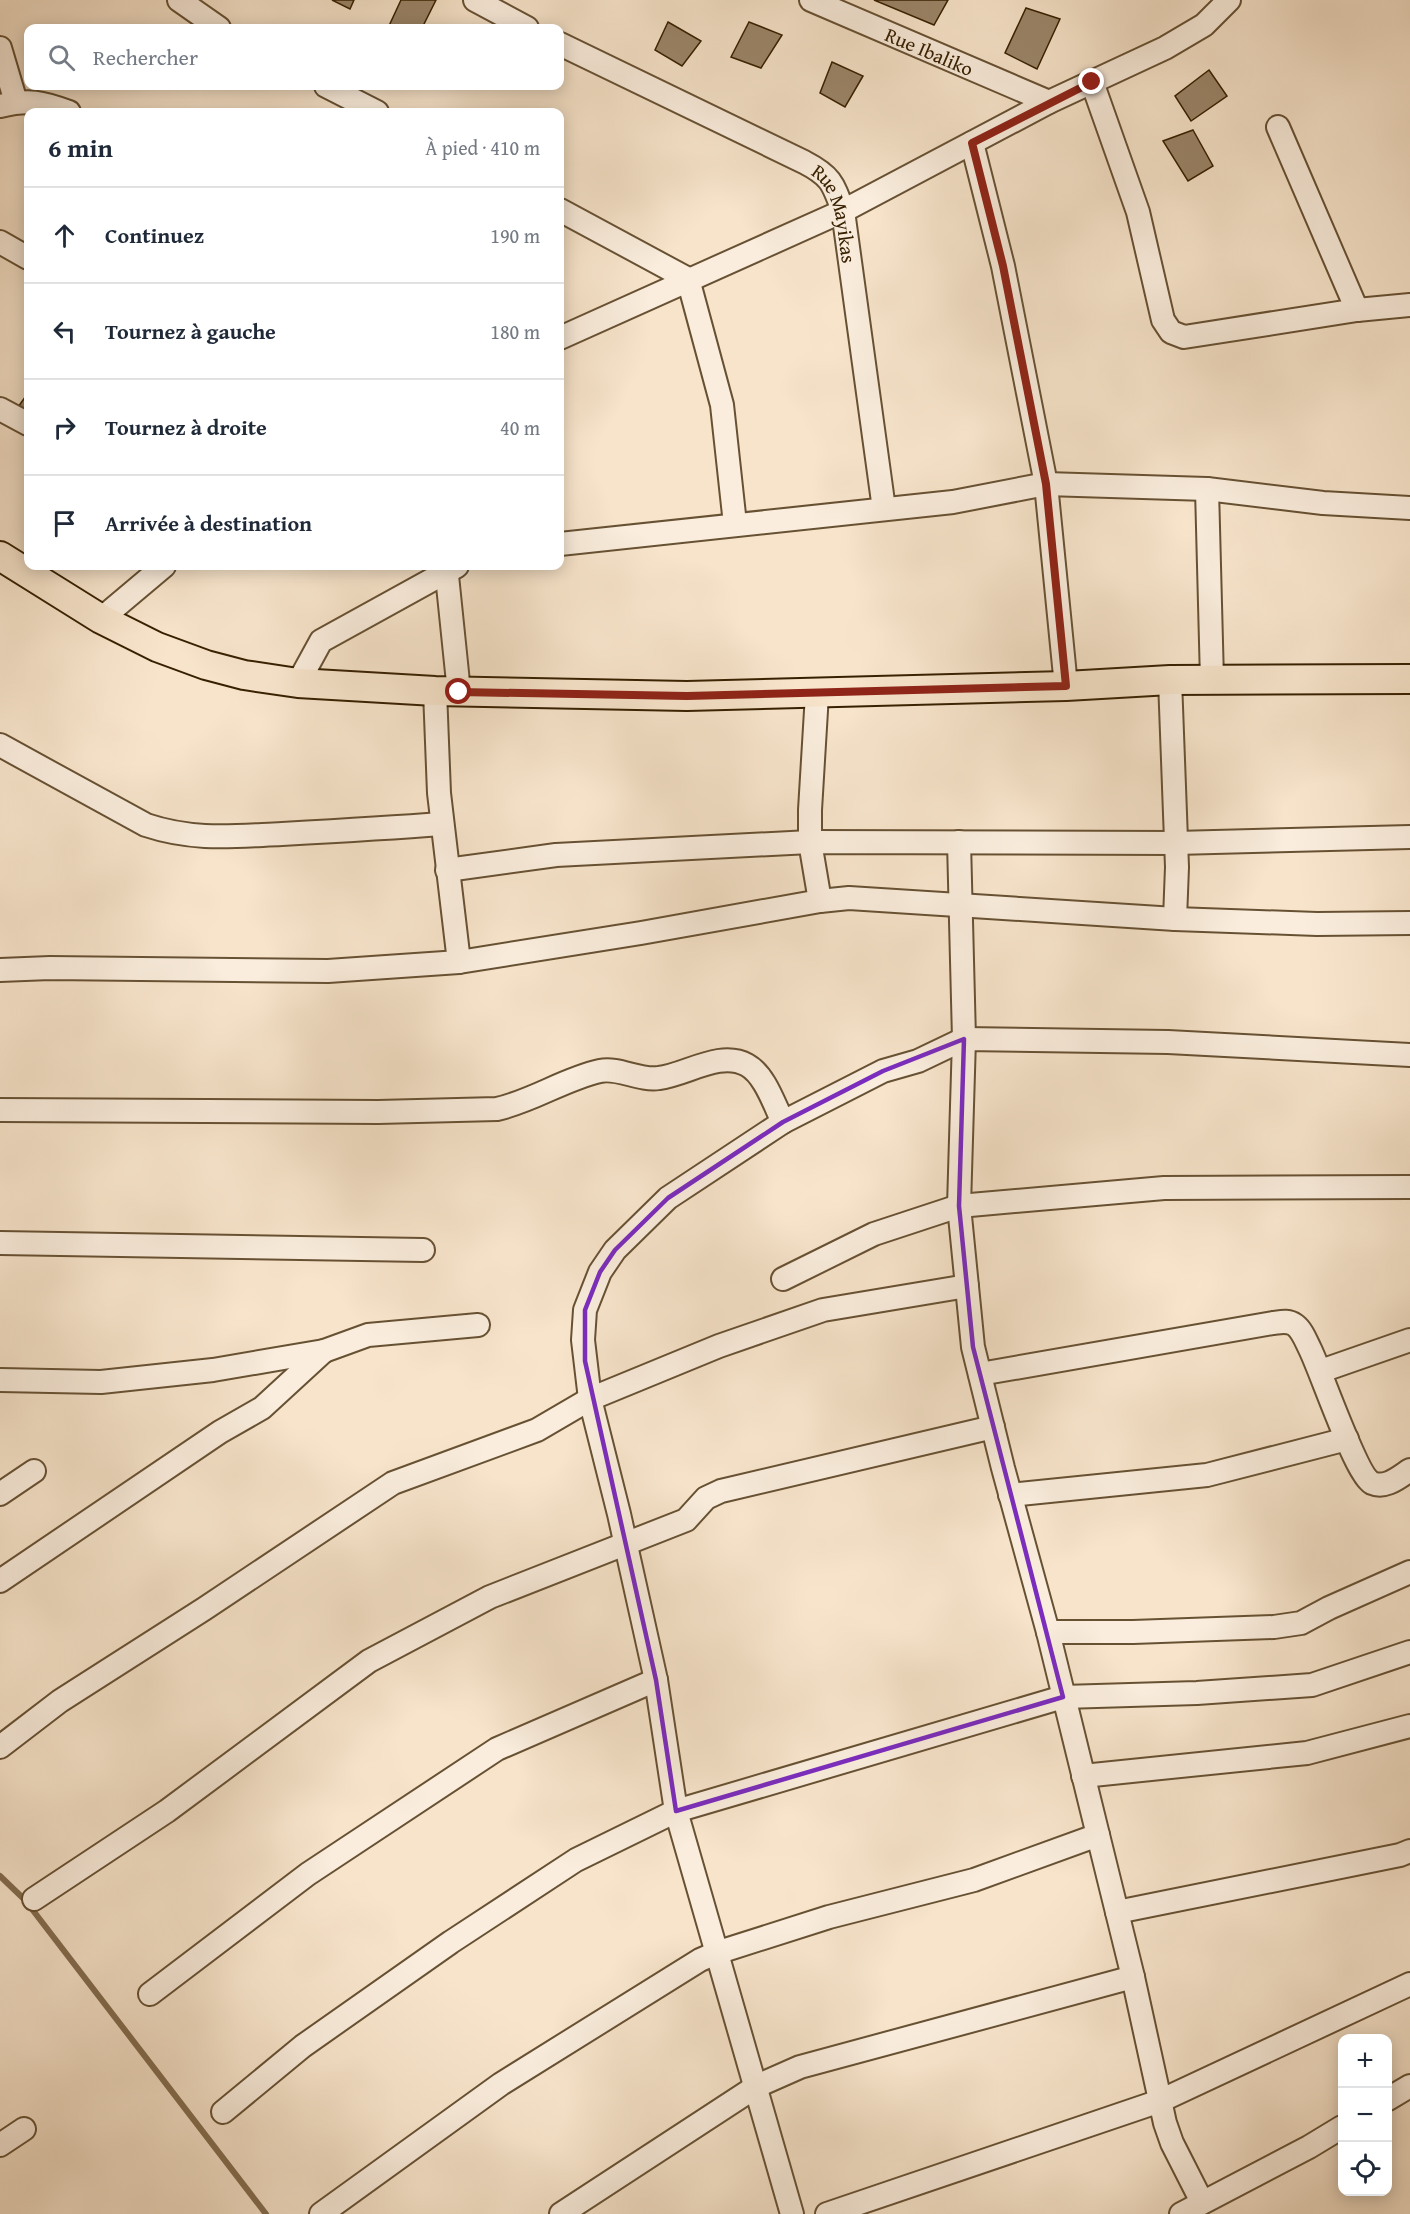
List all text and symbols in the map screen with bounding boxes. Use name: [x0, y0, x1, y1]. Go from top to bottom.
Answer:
street label: Rue Ibaliko: [881, 19, 978, 83]
search box: [24, 24, 564, 90]
icon: search: [45, 41, 78, 74]
text: Rechercher: [93, 41, 198, 73]
route end: [1078, 68, 1104, 94]
text: 6 min: [48, 128, 113, 167]
text: À pied · 410 m: [425, 133, 540, 162]
street label: Rue Mayikas: [806, 156, 865, 265]
icon: ahead: [48, 219, 81, 252]
text: Continuez: [105, 219, 204, 251]
text: 190 m: [490, 221, 540, 250]
icon: left: [48, 315, 81, 348]
text: Tournez à gauche: [105, 315, 276, 347]
text: 180 m: [490, 317, 540, 346]
icon: right: [48, 411, 81, 444]
text: Tournez à droite: [105, 411, 267, 443]
text: 40 m: [500, 413, 540, 442]
icon: arrive: [48, 507, 81, 540]
text: Arrivée à destination: [105, 507, 312, 539]
route start: [445, 678, 471, 704]
map controls: [1338, 2034, 1392, 2196]
button: +: [1338, 2034, 1392, 2088]
button: −: [1338, 2088, 1392, 2142]
button: locate: [1338, 2142, 1392, 2196]

